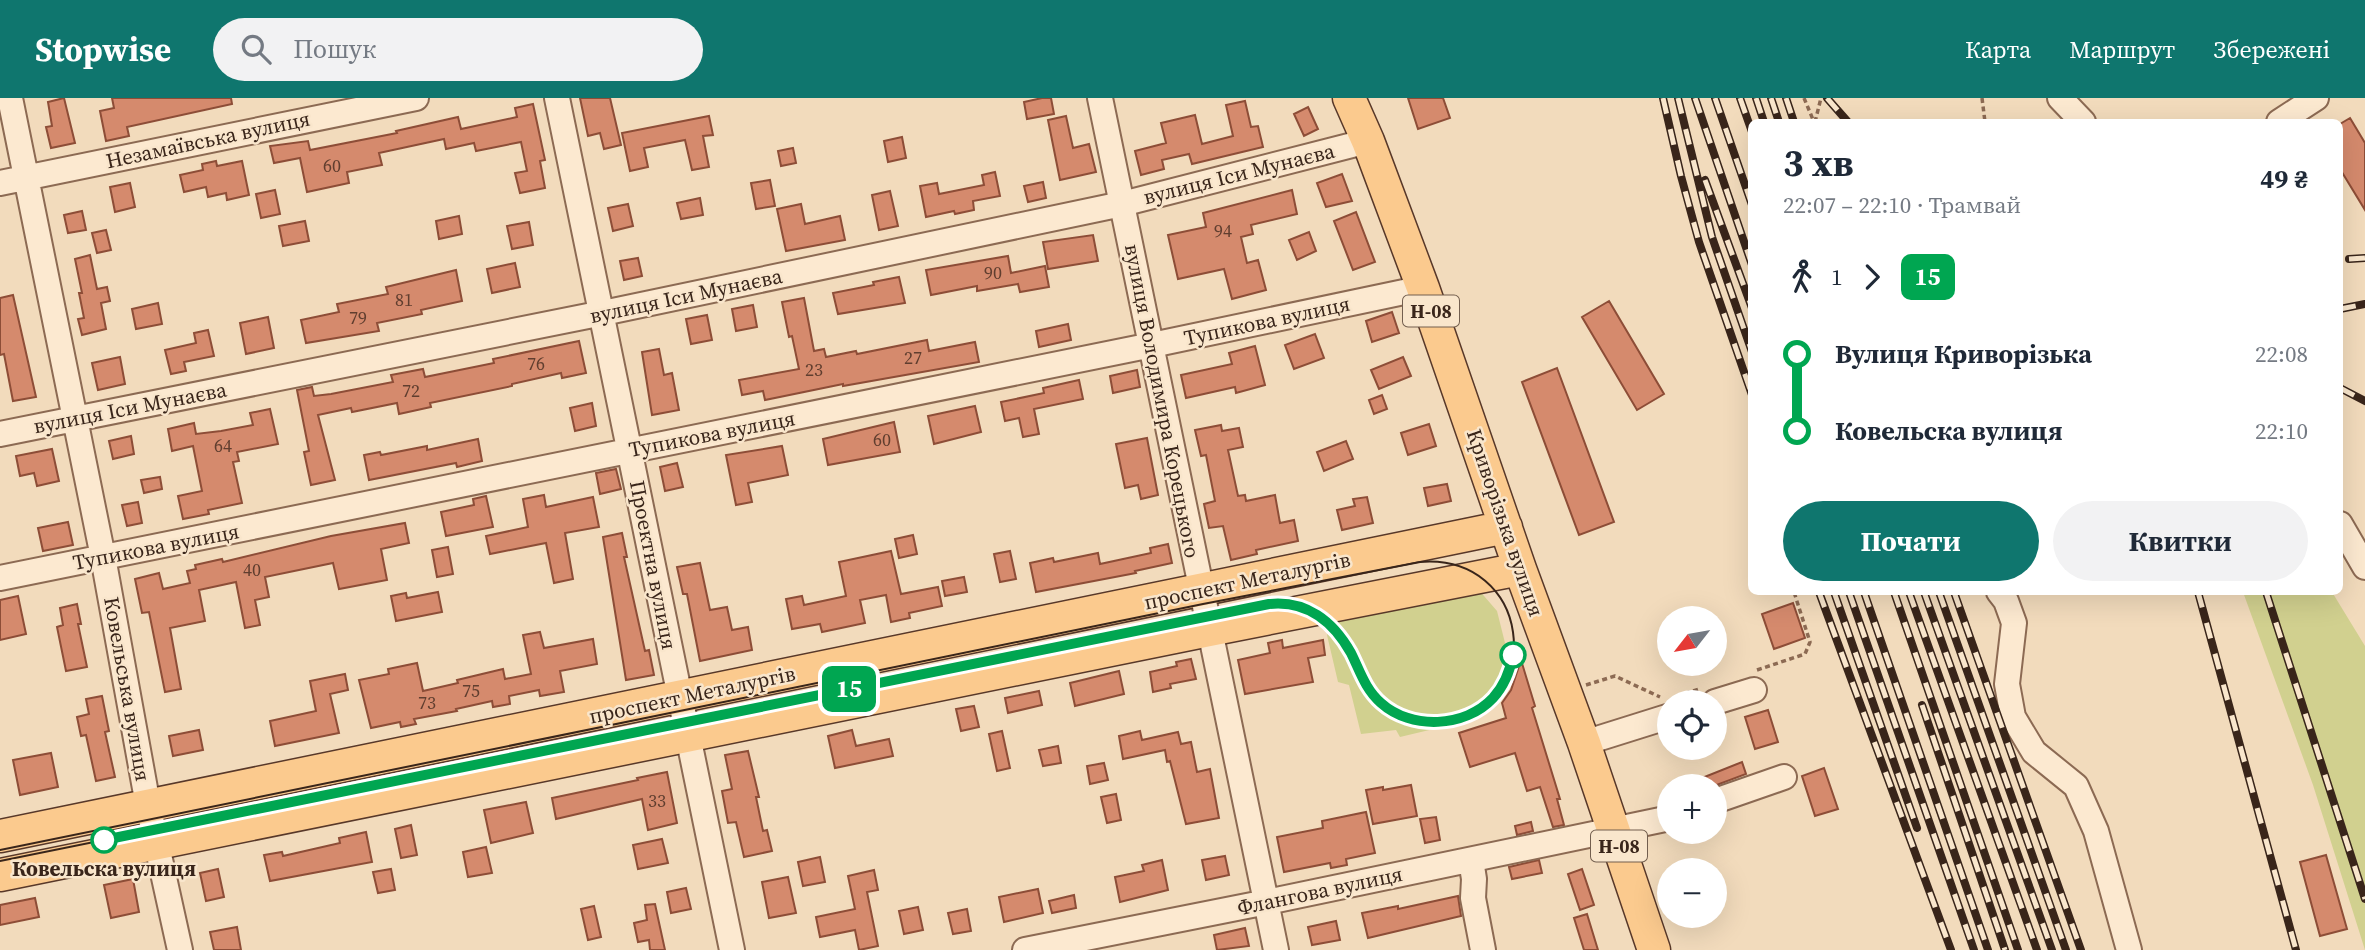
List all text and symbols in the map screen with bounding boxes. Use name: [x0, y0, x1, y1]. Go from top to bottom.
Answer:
search box: [213, 18, 703, 81]
text: Stopwise: [35, 27, 171, 72]
icon: search: [237, 30, 275, 68]
text: Пошук: [293, 31, 376, 67]
text: Карта: [1965, 33, 2031, 66]
text: Маршрут: [2069, 33, 2175, 66]
text: Збережені: [2213, 33, 2330, 66]
street label: Незамаївська вулиця: [103, 104, 313, 175]
street label: вулиця Іси Мунаєва: [1140, 136, 1338, 211]
text: 3 хв: [1783, 137, 1854, 189]
house number: 60: [323, 153, 341, 178]
text: 49 ₴: [2260, 161, 2308, 197]
text: 22:07 – 22:10 · Трамвай: [1783, 189, 2021, 221]
house number: 94: [1214, 218, 1232, 243]
street label: вулиця Володимира Корецького: [1118, 241, 1207, 560]
icon: walk: [1783, 258, 1821, 296]
icon: forward: [1853, 258, 1891, 296]
house number: 90: [984, 260, 1002, 285]
text: 15: [1915, 260, 1941, 293]
street label: вулиця Іси Мунаєва: [587, 261, 785, 330]
text: 1: [1831, 261, 1843, 293]
house number: 81: [395, 287, 413, 312]
street label: Тупикова вулиця: [1181, 289, 1353, 352]
road number: Н-08: [1403, 295, 1459, 326]
house number: 79: [349, 305, 367, 330]
text: Вулиця Криворізька: [1835, 336, 2092, 372]
text: 22:08: [2255, 338, 2308, 370]
house number: 27: [904, 345, 922, 370]
house number: 76: [527, 351, 545, 376]
house number: 23: [805, 357, 823, 382]
street label: вулиця Іси Мунаєва: [31, 374, 229, 440]
house number: 72: [402, 378, 420, 403]
street label: Тупикова вулиця: [626, 403, 798, 464]
text: Ковельска вулиця: [1835, 413, 2063, 449]
text: 22:10: [2255, 415, 2308, 447]
street label: Криворізька вулиця: [1460, 425, 1551, 620]
house number: 60: [873, 427, 891, 452]
house number: 64: [214, 433, 232, 458]
street label: Проектна вулиця: [623, 478, 684, 652]
button: Почати: [1783, 501, 2039, 581]
button: Квитки: [2053, 501, 2308, 581]
street label: Тупикова вулиця: [70, 516, 242, 577]
street label: проспект Металургів: [1141, 544, 1353, 617]
house number: 40: [243, 557, 261, 582]
street label: Ковельська вулиця: [97, 594, 158, 783]
north arrow: [1657, 606, 1727, 676]
map controls: [1657, 606, 1727, 928]
unlabelled marker: [1500, 642, 1526, 668]
street label: проспект Металургів: [586, 658, 798, 731]
line badge: 15: [818, 666, 880, 712]
text: 15: [836, 672, 862, 705]
house number: 75: [462, 678, 480, 703]
house number: 73: [418, 690, 436, 715]
button: locate: [1657, 690, 1727, 760]
button: +: [1657, 774, 1727, 844]
house number: 33: [648, 788, 666, 813]
marker: Ковельска вулиця: [91, 827, 117, 853]
road number: Н-08: [1591, 831, 1647, 862]
place label: Ковельска вулиця: [12, 854, 196, 883]
button: −: [1657, 858, 1727, 928]
street label: Флангова вулиця: [1235, 859, 1405, 922]

